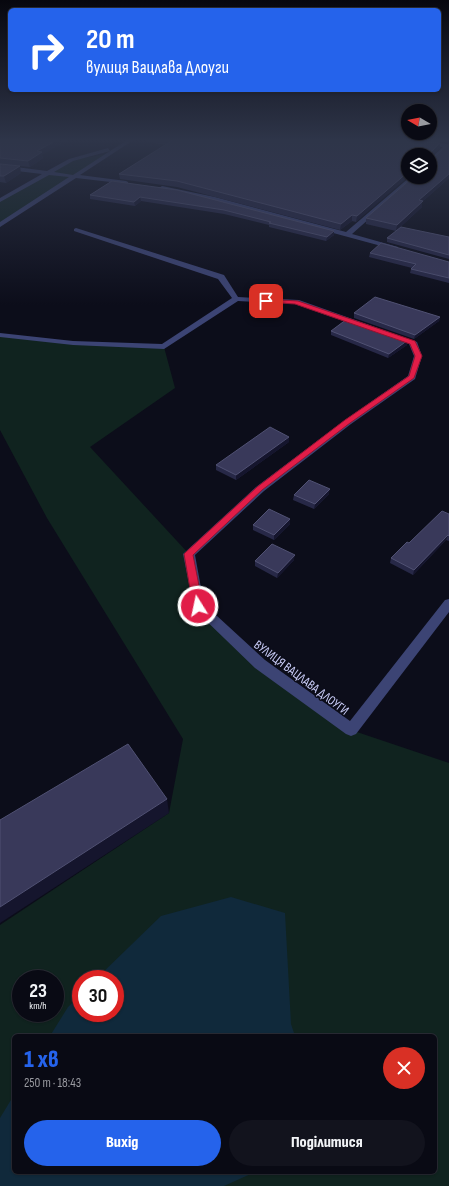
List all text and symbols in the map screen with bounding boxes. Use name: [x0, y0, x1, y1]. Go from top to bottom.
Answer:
text: 20 m: [86, 23, 135, 56]
icon: right: [20, 24, 72, 76]
text: вулиця Вацлава Длоуги: [86, 57, 229, 78]
north arrow: [401, 104, 437, 140]
map controls: [401, 104, 437, 184]
button: layers: [401, 148, 437, 184]
pin: [249, 284, 283, 318]
icon: arrive: [255, 290, 277, 312]
position arrow: [177, 585, 219, 627]
street label: ВУЛИЦЯ ВАЦЛАВА ДЛОУГИ: [251, 637, 352, 719]
speed limit sign: 30: [72, 970, 124, 1022]
text: 23: [29, 979, 47, 1003]
text: km/h: [29, 1000, 47, 1012]
text: 1 хв: [24, 1045, 59, 1074]
button: close: [383, 1047, 425, 1089]
text: 250 m · 18:43: [24, 1075, 81, 1091]
button: Вихід: [24, 1120, 221, 1166]
button: Поділитися: [229, 1120, 425, 1166]

